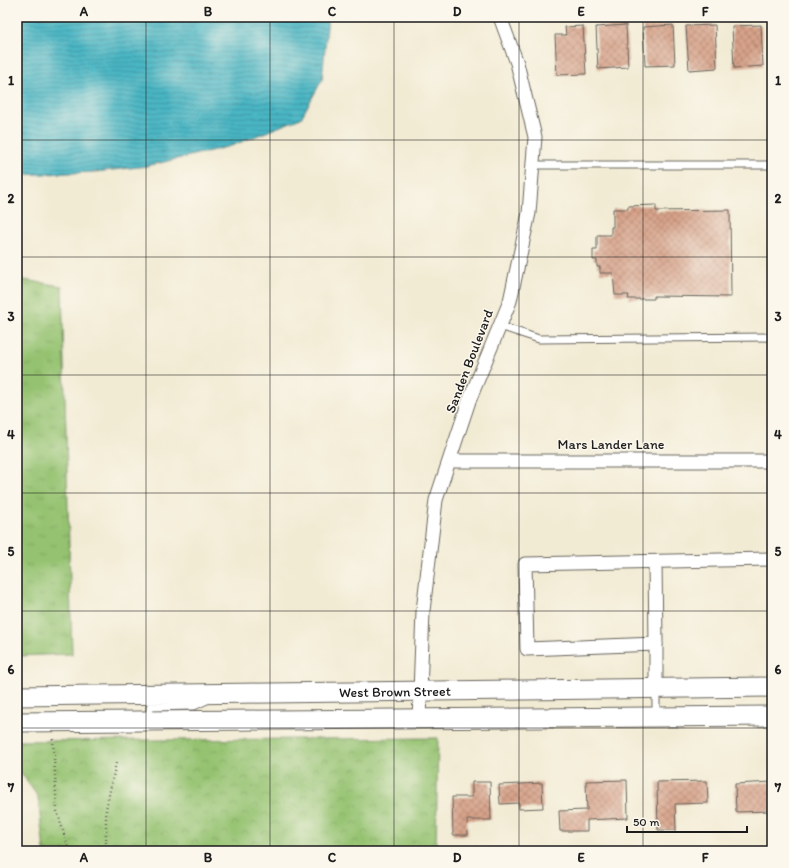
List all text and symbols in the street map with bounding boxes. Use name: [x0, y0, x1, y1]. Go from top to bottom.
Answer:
text: A: [79, 4, 89, 19]
text: B: [204, 4, 213, 19]
text: C: [328, 4, 337, 19]
text: D: [453, 4, 462, 19]
text: E: [577, 4, 585, 19]
text: F: [702, 4, 709, 19]
text: 1: [8, 73, 14, 88]
text: 1: [775, 73, 781, 88]
text: 2: [8, 191, 15, 206]
text: 2: [775, 191, 782, 206]
street label: Sanden Boulevard: [442, 307, 497, 415]
text: 3: [7, 309, 15, 324]
text: 3: [774, 309, 782, 324]
text: 4: [7, 427, 15, 442]
text: 4: [774, 427, 782, 442]
street label: Mars Lander Lane: [558, 436, 665, 453]
text: 5: [8, 544, 15, 559]
text: 5: [775, 544, 782, 559]
text: 6: [8, 662, 15, 677]
text: 6: [775, 662, 782, 677]
street label: West Brown Street: [339, 683, 451, 701]
text: 7: [7, 780, 15, 795]
text: 7: [774, 780, 782, 795]
scale bar: [627, 808, 747, 834]
text: 50 m: [633, 815, 659, 829]
text: A: [79, 850, 89, 865]
text: B: [204, 850, 213, 865]
text: C: [328, 850, 337, 865]
text: D: [453, 850, 462, 865]
text: E: [577, 850, 585, 865]
text: F: [702, 850, 709, 865]

